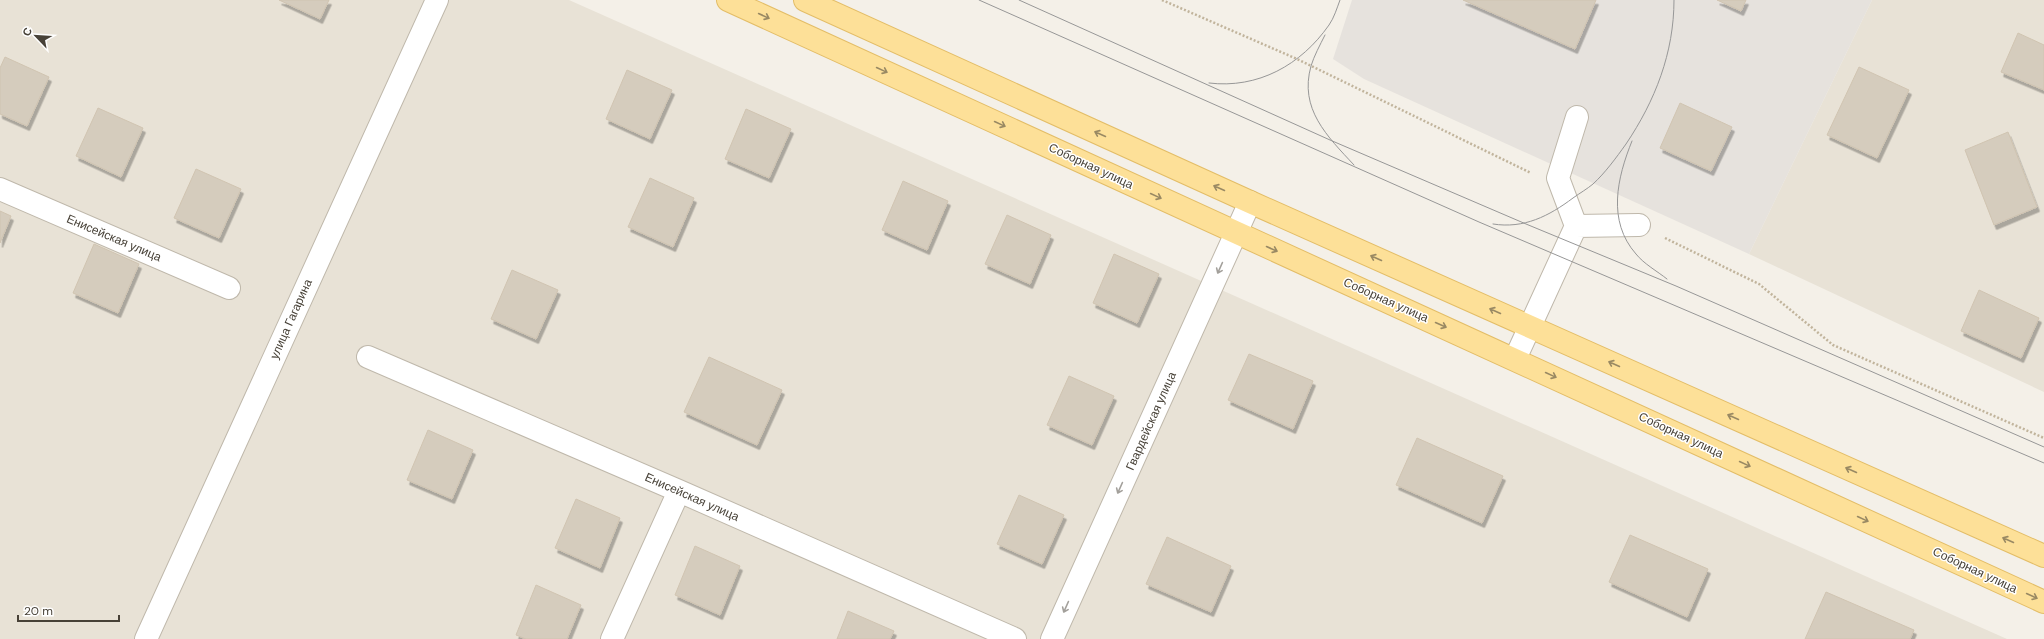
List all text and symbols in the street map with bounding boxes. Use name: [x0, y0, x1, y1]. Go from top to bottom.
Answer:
one-way arrow: [757, 13, 769, 20]
north arrow: [16, 16, 56, 56]
text: С: [19, 25, 35, 38]
one-way arrow: [876, 67, 888, 74]
one-way arrow: [994, 121, 1006, 128]
one-way arrow: [1095, 130, 1107, 137]
street label: Соборная улица: [1046, 139, 1136, 193]
one-way arrow: [1213, 184, 1225, 191]
one-way arrow: [1150, 193, 1162, 200]
street label: Енисейская улица: [64, 211, 164, 265]
one-way arrow: [1265, 246, 1277, 253]
one-way arrow: [1370, 254, 1382, 261]
one-way arrow: [1216, 262, 1223, 274]
street label: Соборная улица: [1341, 274, 1431, 326]
street label: улица Гагарина: [266, 276, 316, 362]
one-way arrow: [1489, 306, 1501, 314]
one-way arrow: [1435, 322, 1447, 329]
one-way arrow: [1608, 360, 1620, 367]
street label: Гвардейская улица: [1122, 369, 1180, 473]
one-way arrow: [1544, 372, 1556, 379]
street label: Соборная улица: [1636, 408, 1726, 462]
one-way arrow: [1727, 413, 1739, 420]
one-way arrow: [1739, 461, 1751, 468]
one-way arrow: [1846, 466, 1858, 473]
street label: Енисейская улица: [642, 469, 742, 525]
one-way arrow: [1116, 482, 1123, 494]
one-way arrow: [1857, 516, 1869, 523]
one-way arrow: [2003, 536, 2015, 543]
street label: Соборная улица: [1930, 543, 2020, 597]
one-way arrow: [2026, 593, 2038, 600]
scale bar: [18, 597, 119, 623]
one-way arrow: [1062, 600, 1069, 612]
text: 20 m: [24, 603, 53, 619]

